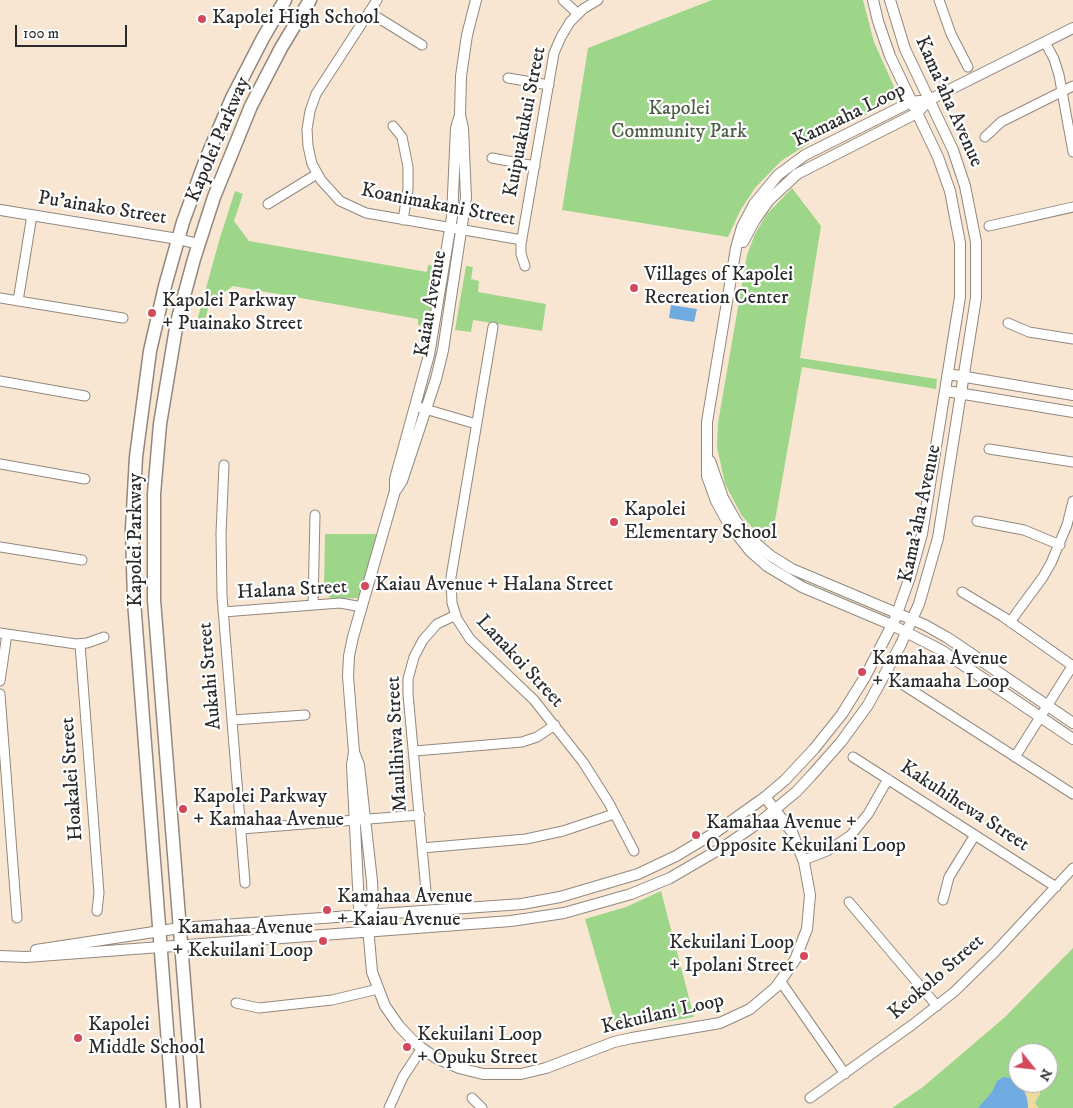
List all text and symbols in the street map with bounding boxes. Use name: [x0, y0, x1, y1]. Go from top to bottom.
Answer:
place label: Kapolei High School: [212, 7, 379, 31]
marker: Kapolei High School: [196, 13, 208, 25]
scale bar: [18, 15, 130, 47]
text: 100 m: [23, 24, 59, 43]
street label: Kama'aha Avenue: [909, 33, 987, 171]
street label: Kuipuakukui Street: [500, 45, 552, 199]
street label: Kapolei Parkway: [182, 74, 256, 206]
street label: Kamaaha Loop: [790, 79, 910, 153]
park label: Kapolei Community Park: [611, 98, 747, 145]
street label: Koanimakani Street: [359, 179, 517, 233]
street label: Pu'ainako Street: [36, 187, 168, 231]
street label: Kaiau Avenue: [411, 249, 453, 359]
place label: Villages of Kapolei Recreation Center: [644, 264, 793, 311]
marker: Villages of Kapolei Recreation Center: [628, 282, 640, 294]
place label: Kapolei Parkway + Puainako Street: [162, 290, 303, 337]
marker: Kapolei Parkway + Puainako Street: [146, 307, 158, 319]
street label: Kama'aha Avenue: [895, 443, 947, 585]
street label: Kapolei Parkway: [125, 473, 149, 607]
place label: Kapolei Elementary School: [624, 499, 777, 546]
marker: Kapolei Elementary School: [608, 516, 620, 528]
place label: Kaiau Avenue + Halana Street: [375, 574, 613, 598]
street label: Halana Street: [236, 576, 348, 606]
marker: Kaiau Avenue + Halana Street: [359, 580, 371, 592]
street label: Lanakoi Street: [470, 611, 568, 713]
street label: Aukahi Street: [194, 621, 228, 731]
place label: Kamahaa Avenue + Kamaaha Loop: [872, 648, 1009, 695]
marker: Kamahaa Avenue + Kamaaha Loop: [856, 666, 868, 678]
street label: Maulihiwa Street: [382, 675, 414, 813]
street label: Hoakalei Street: [57, 716, 89, 842]
street label: Kakuhihewa Street: [895, 756, 1033, 858]
place label: Kapolei Parkway + Kamahaa Avenue: [193, 786, 344, 833]
marker: Kapolei Parkway + Kamahaa Avenue: [177, 803, 189, 815]
place label: Kamahaa Avenue + Opposite Kekuilani Loop: [706, 812, 906, 859]
marker: Kamahaa Avenue + Opposite Kekuilani Loop: [690, 829, 702, 841]
place label: Kamahaa Avenue + Kaiau Avenue: [337, 886, 473, 933]
marker: Kamahaa Avenue + Kaiau Avenue: [321, 904, 333, 916]
place label: Kamahaa Avenue + Kekuilani Loop: [172, 917, 313, 964]
street label: Keokolo Street: [884, 930, 990, 1026]
place label: Kekuilani Loop + Ipolani Street: [669, 932, 794, 979]
marker: Kamahaa Avenue + Kekuilani Loop: [317, 935, 329, 947]
marker: Kekuilani Loop + Ipolani Street: [798, 950, 810, 962]
street label: Kekuilani Loop: [599, 989, 727, 1041]
place label: Kapolei Middle School: [88, 1014, 205, 1061]
place label: Kekuilani Loop + Opuku Street: [417, 1024, 542, 1071]
marker: Kapolei Middle School: [72, 1032, 84, 1044]
marker: Kekuilani Loop + Opuku Street: [401, 1041, 413, 1053]
north arrow: [1008, 1043, 1058, 1093]
text: N: [1035, 1065, 1056, 1084]

